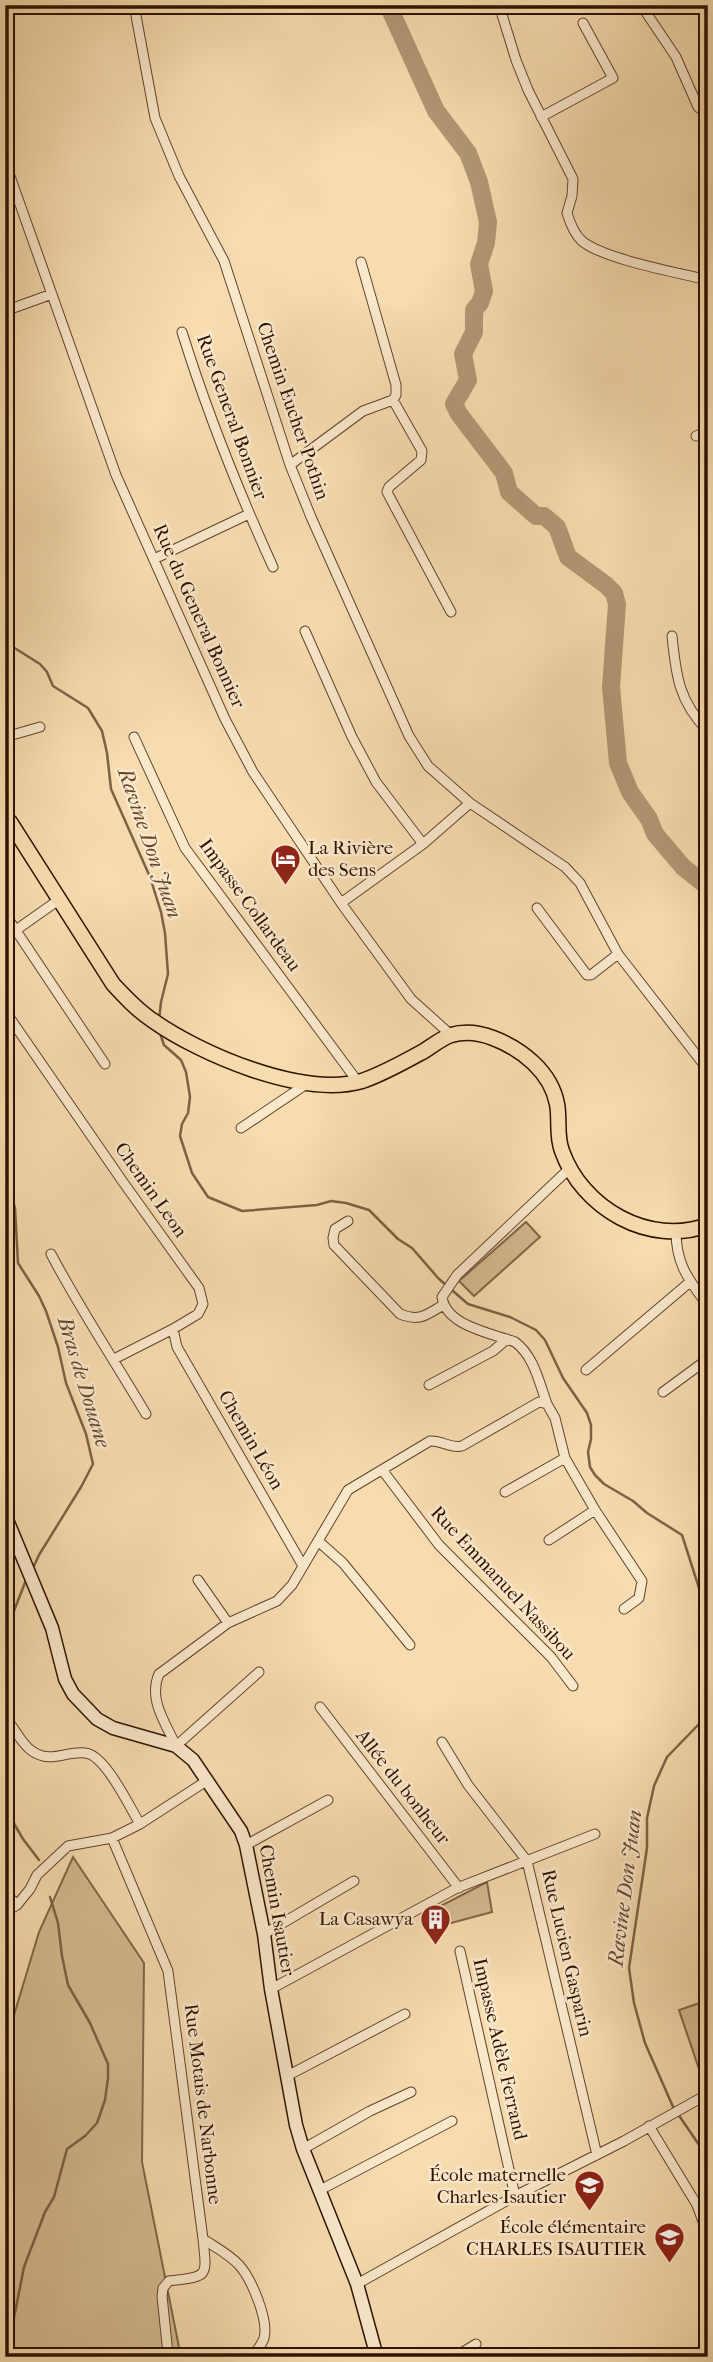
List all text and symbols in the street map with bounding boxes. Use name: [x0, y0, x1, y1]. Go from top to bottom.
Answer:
street label: Chemin Eucher Pothin: [252, 319, 334, 503]
street label: Rue General Bonnier: [192, 332, 272, 503]
street label: Rue du General Bonnier: [148, 521, 250, 712]
water label: Ravine Don Juan: [112, 763, 187, 922]
street label: Impasse Collardeau: [195, 834, 306, 976]
place label: La Rivière des Sens: [308, 837, 393, 881]
hotel icon: La Rivière des Sens: [268, 842, 302, 886]
street label: Chemin Leon: [110, 1138, 192, 1242]
water label: Bras de Douane: [52, 1313, 115, 1451]
street label: Chemin Léon: [214, 1387, 288, 1493]
street label: Rue Emmanuel Nassibou: [426, 1502, 580, 1665]
street label: Allée du bonheur: [351, 1724, 455, 1850]
water label: Ravine Don Juan: [603, 1808, 647, 1970]
street label: Chemin Isautier: [255, 1843, 300, 1978]
street label: Rue Lucien Gasparin: [537, 1867, 597, 2039]
building icon: La Casawya: [419, 1902, 453, 1946]
place label: La Casawya: [319, 1908, 413, 1930]
street label: Impasse Adèle Ferrand: [468, 1956, 532, 2143]
street label: Rue Motais de Narbonne: [180, 2002, 226, 2206]
place label: École maternelle Charles Isautier: [429, 2164, 567, 2208]
school or university icon: École maternelle Charles Isautier: [572, 2169, 606, 2213]
place label: École élémentaire CHARLES ISAUTIER: [466, 2216, 647, 2260]
school or university icon: École élémentaire CHARLES ISAUTIER: [652, 2221, 686, 2265]

